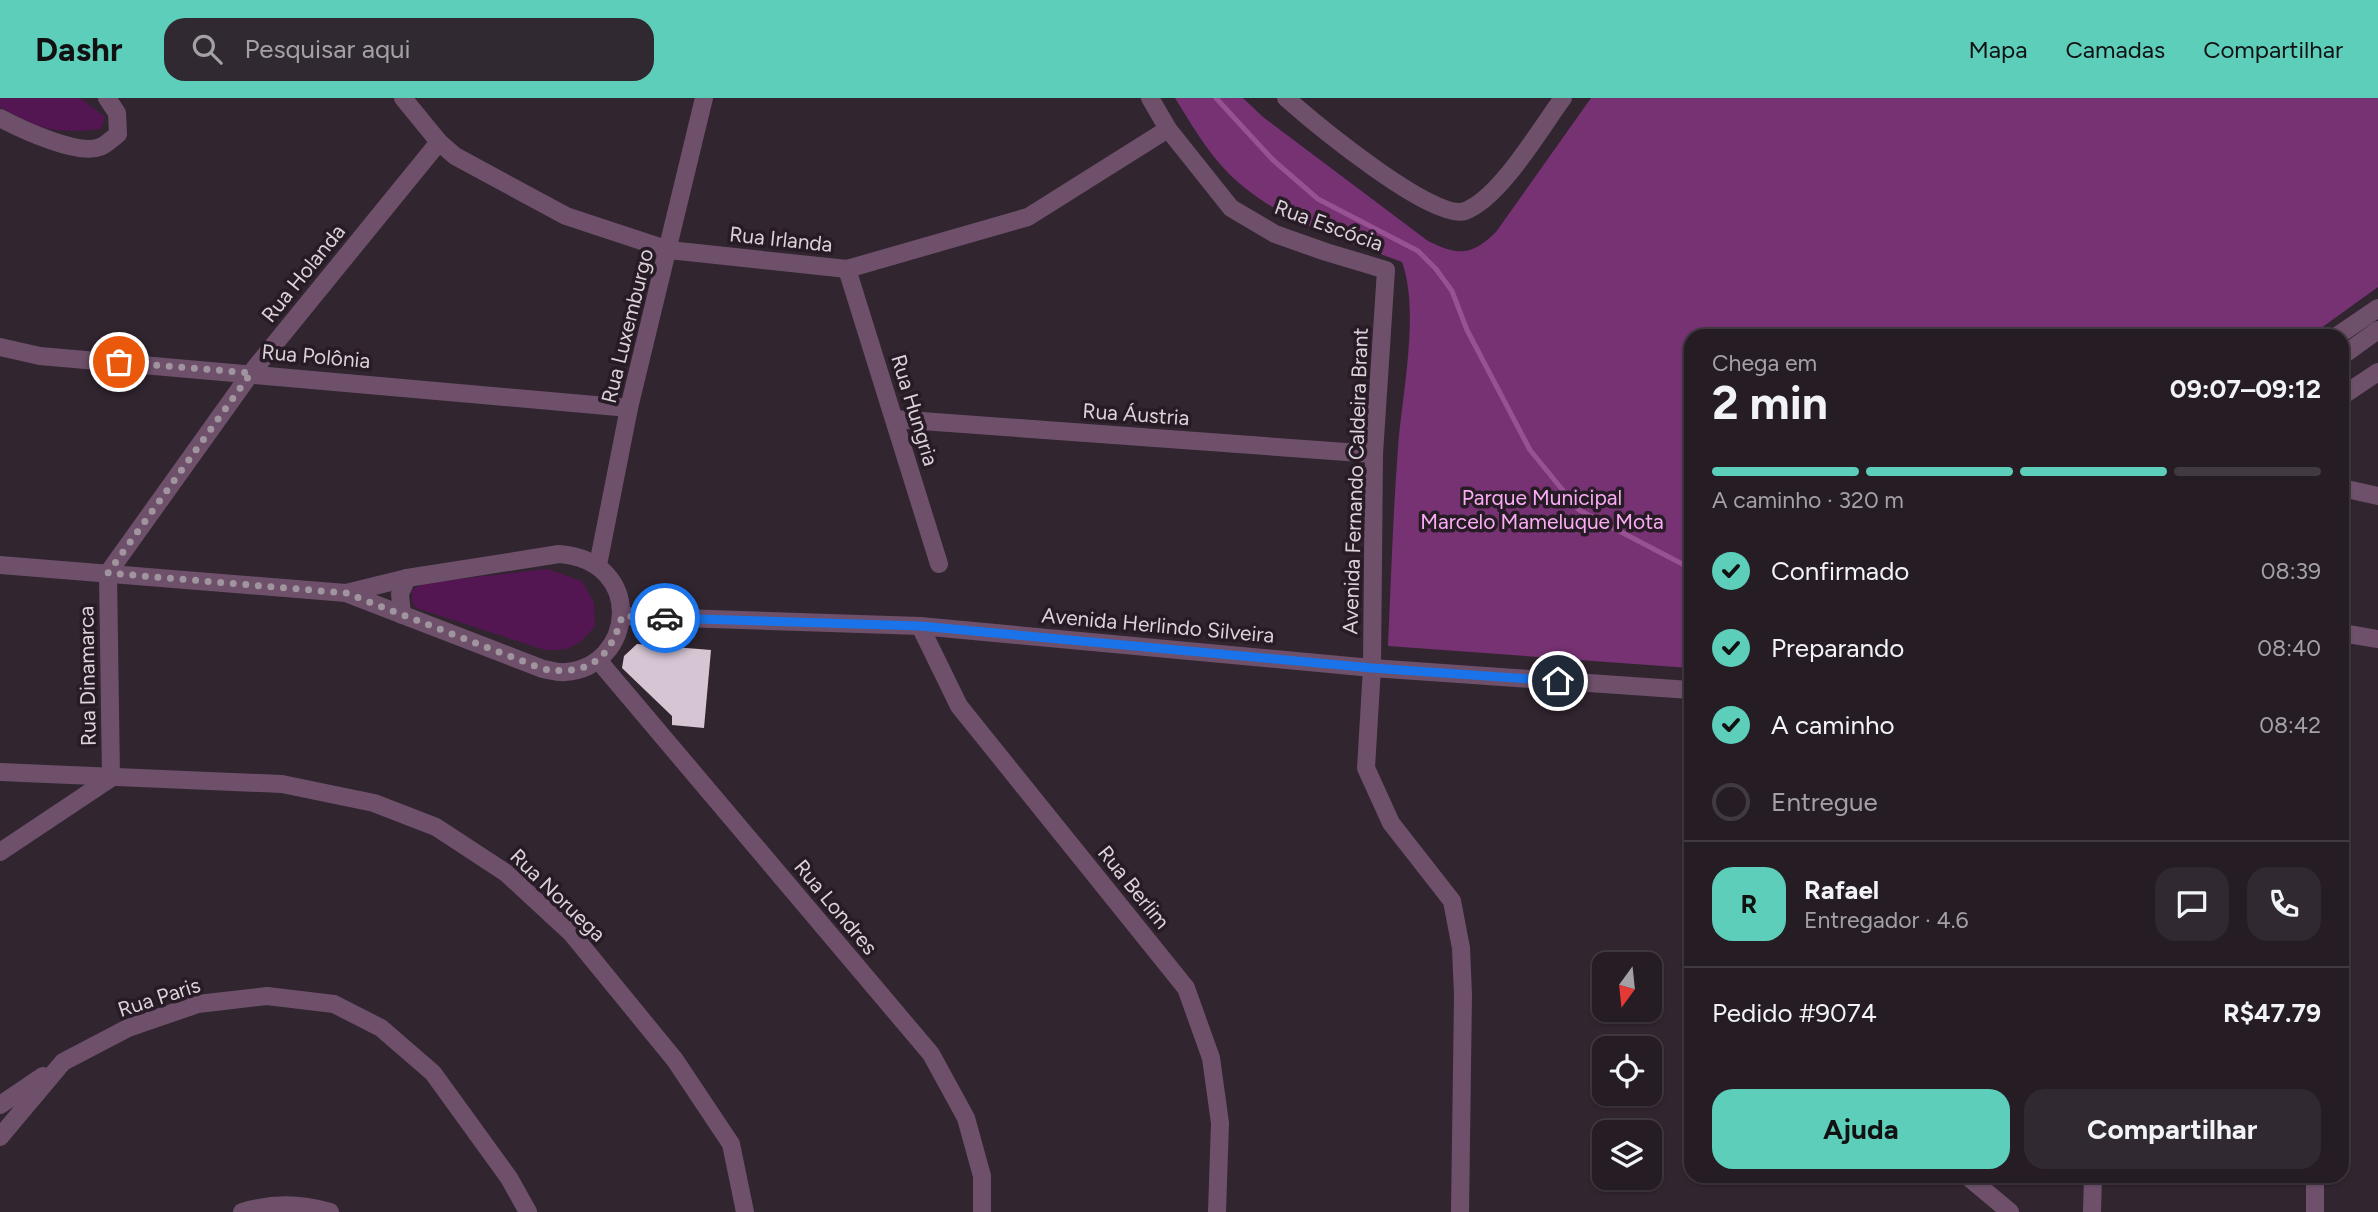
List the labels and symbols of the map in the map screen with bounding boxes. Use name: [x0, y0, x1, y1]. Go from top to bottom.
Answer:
street label: Rua Escócia: [1271, 194, 1387, 256]
street label: Rua Holanda: [256, 219, 350, 327]
street label: Rua Irlanda: [728, 221, 834, 257]
street label: Rua Luxemburgo: [596, 246, 658, 406]
street label: Avenida Fernando Caldeira Brant: [1337, 327, 1373, 635]
pin: [89, 332, 149, 392]
street label: Rua Polônia: [261, 339, 371, 373]
street label: Rua Hungria: [886, 351, 944, 469]
street label: Rua Áustria: [1082, 398, 1190, 430]
park label: Parque Municipal Marcelo Mameluque Mota: [1420, 485, 1664, 534]
courier: [630, 583, 700, 653]
street label: Avenida Herlindo Silveira: [1041, 602, 1275, 648]
street label: Rua Dinamarca: [73, 606, 101, 746]
pin: [1528, 651, 1588, 711]
street label: Rua Berlim: [1093, 840, 1175, 934]
street label: Rua Noruega: [505, 843, 611, 947]
street label: Rua Londres: [789, 854, 883, 960]
north arrow: [1592, 952, 1662, 1022]
street label: Rua Paris: [115, 972, 203, 1022]

